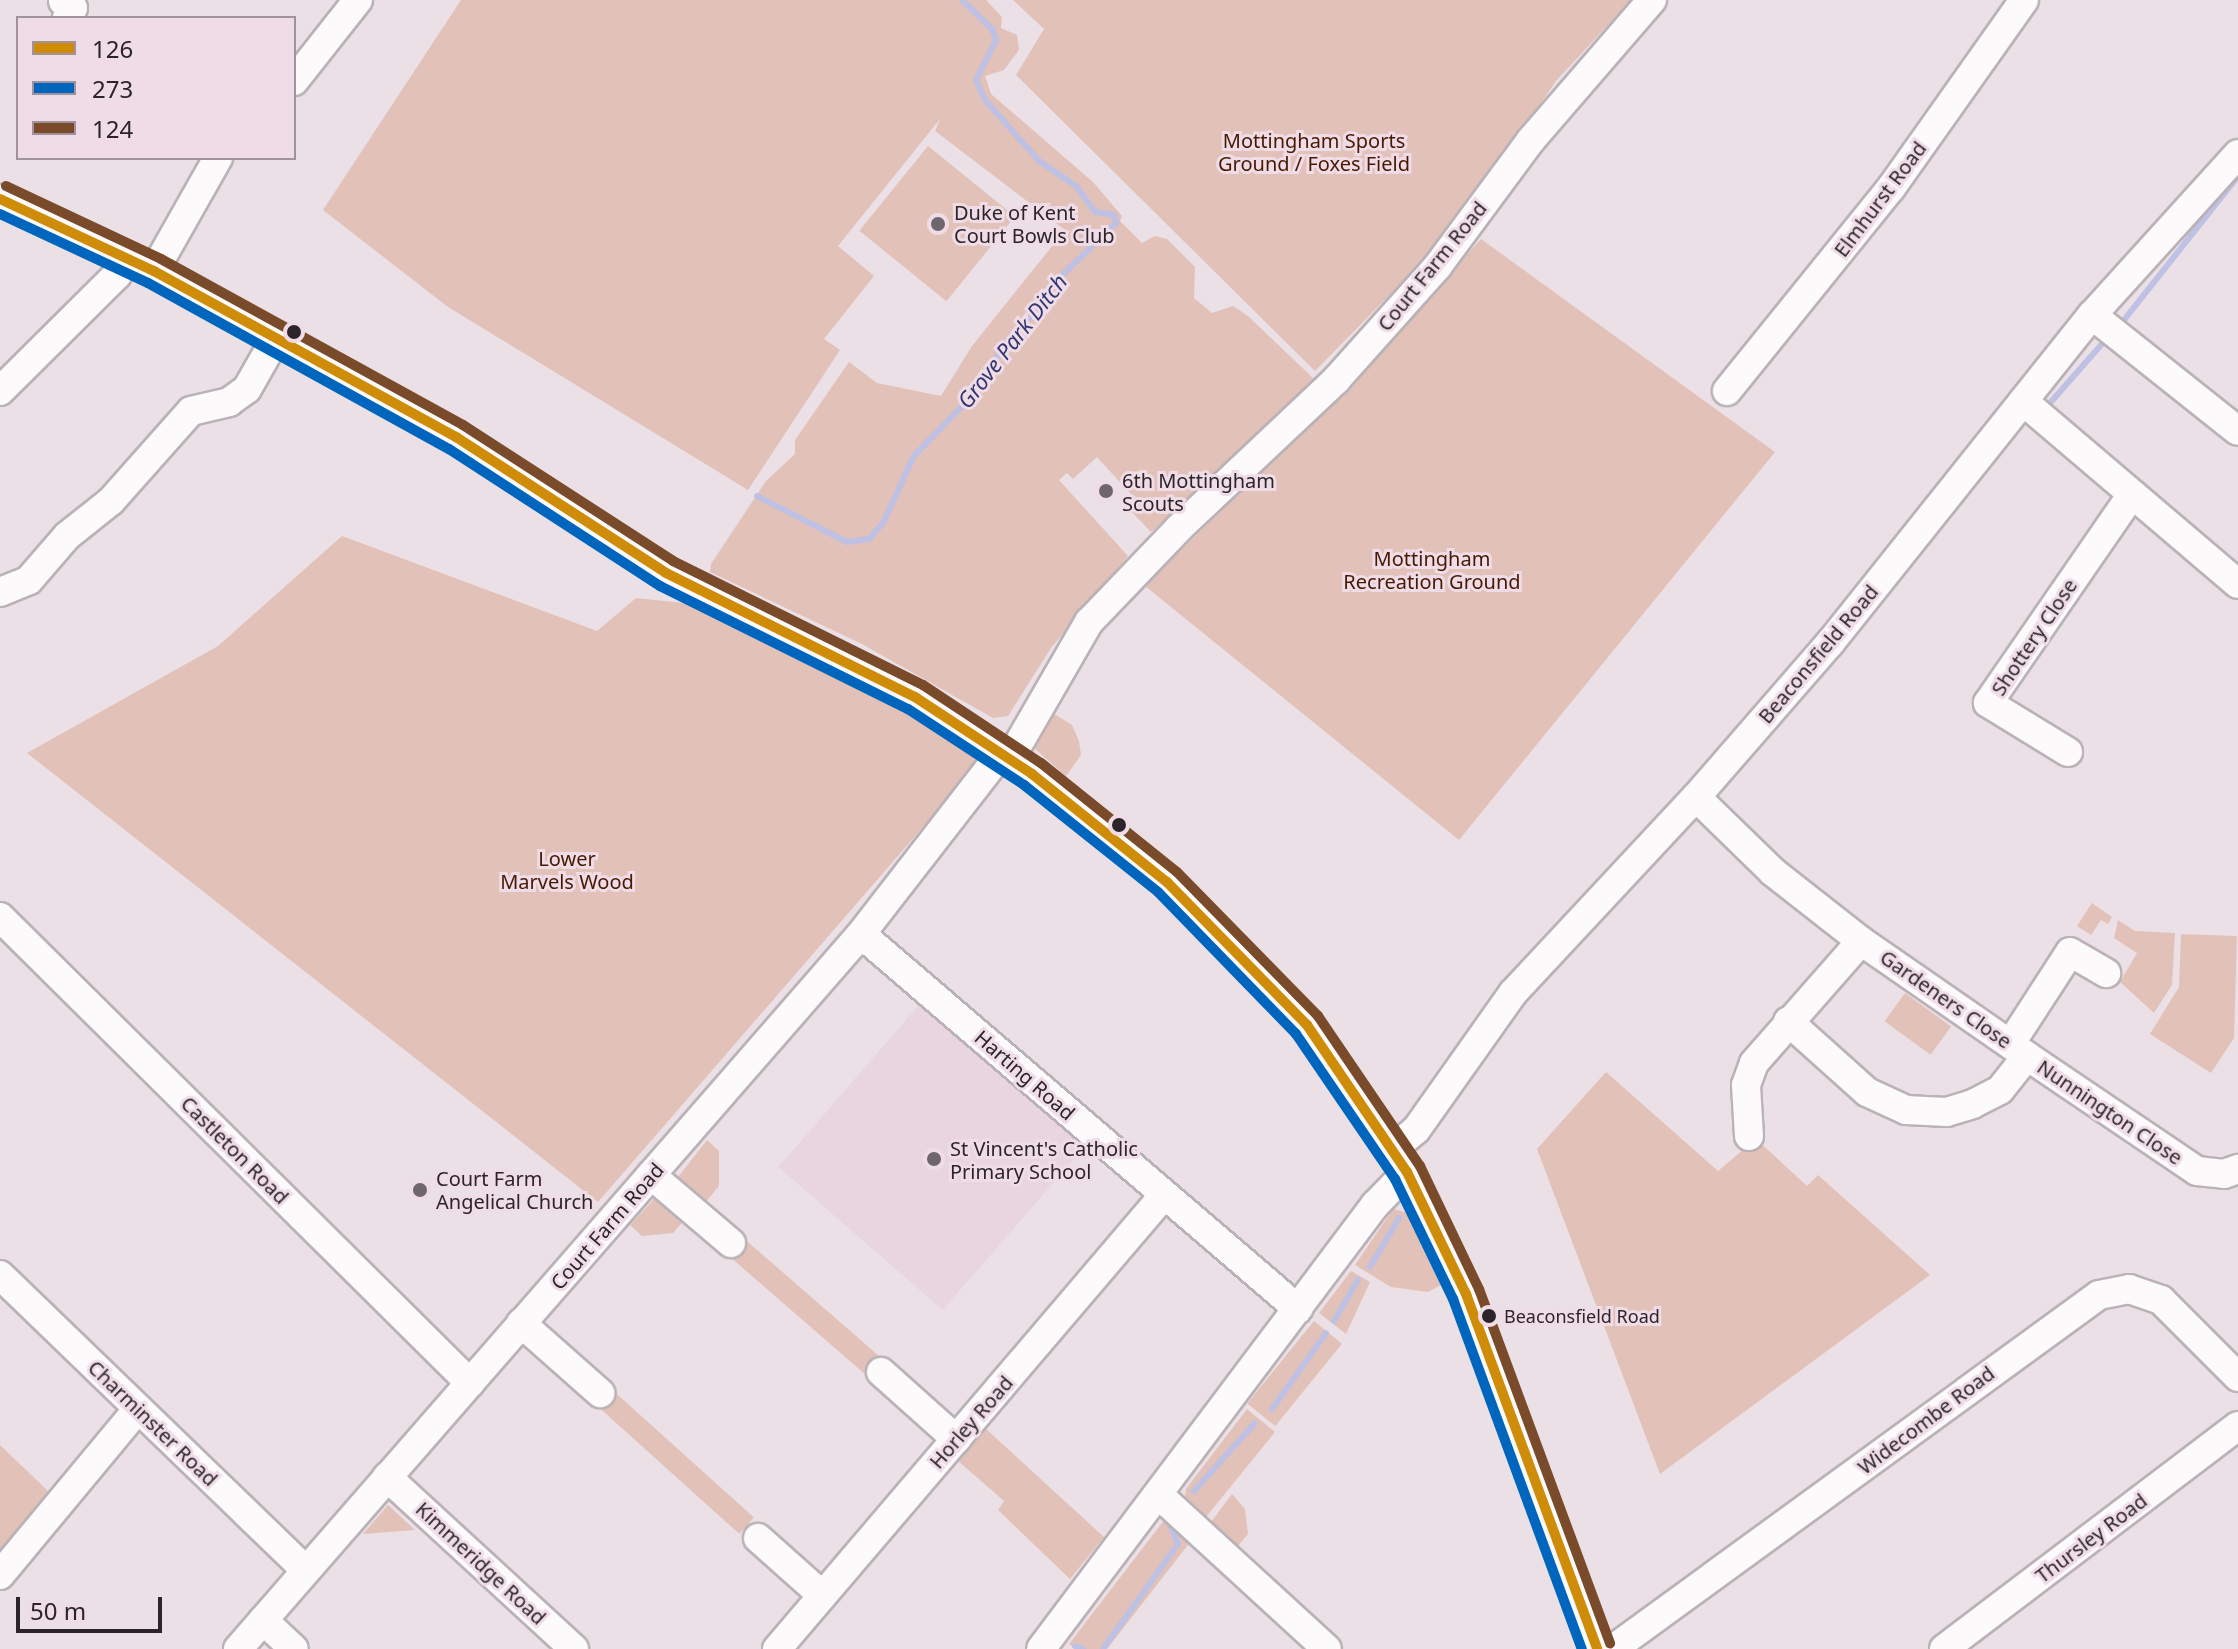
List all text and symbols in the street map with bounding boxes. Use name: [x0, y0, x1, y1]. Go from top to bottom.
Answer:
legend: [16, 16, 296, 160]
text: 126: [92, 32, 133, 65]
text: 273: [92, 72, 133, 105]
text: 124: [92, 112, 133, 145]
park label: Mottingham Sports Ground / Foxes Field: [1218, 129, 1410, 176]
street label: Elmhurst Road: [1829, 137, 1931, 261]
street label: Court Farm Road: [1372, 196, 1492, 336]
place label: Duke of Kent Court Bowls Club: [954, 200, 1115, 247]
marker: Duke of Kent Court Bowls Club: [929, 215, 947, 233]
water label: Grove Park Ditch: [951, 269, 1073, 413]
unlabelled marker: [286, 324, 302, 340]
place label: 6th Mottingham Scouts: [1122, 468, 1275, 515]
marker: 6th Mottingham Scouts: [1097, 482, 1115, 500]
park label: Mottingham Recreation Ground: [1343, 547, 1521, 594]
street label: Shottery Close: [1986, 574, 2082, 700]
street label: Beaconsfield Road: [1753, 580, 1883, 728]
unlabelled marker: [1111, 817, 1127, 833]
park label: Lower Marvels Wood: [500, 847, 634, 894]
street label: Gardeners Close: [1876, 945, 2016, 1053]
street label: Harting Road: [970, 1025, 1080, 1125]
street label: Nunnington Close: [2033, 1055, 2187, 1169]
street label: Castleton Road: [176, 1091, 294, 1209]
place label: St Vincent's Catholic Primary School: [950, 1136, 1138, 1183]
marker: St Vincent's Catholic Primary School: [925, 1150, 943, 1168]
street label: Court Farm Road: [546, 1158, 668, 1294]
place label: Court Farm Angelical Church: [436, 1166, 593, 1213]
marker: Court Farm Angelical Church: [411, 1181, 429, 1199]
place label: Beaconsfield Road: [1504, 1305, 1660, 1327]
marker: Beaconsfield Road: [1481, 1308, 1497, 1324]
street label: Charminster Road: [83, 1355, 223, 1491]
street label: Widecombe Road: [1853, 1361, 1999, 1479]
street label: Horley Road: [924, 1371, 1018, 1473]
street label: Thursley Road: [2031, 1488, 2151, 1588]
street label: Kimmeridge Road: [411, 1497, 551, 1629]
scale bar: [20, 1581, 166, 1631]
text: 50 m: [30, 1594, 86, 1627]

